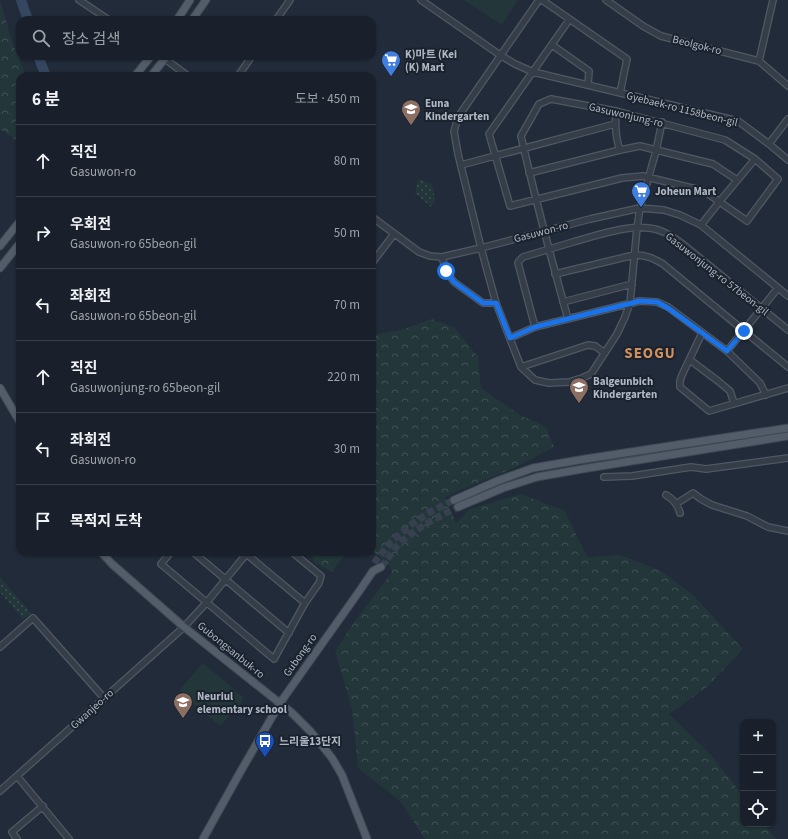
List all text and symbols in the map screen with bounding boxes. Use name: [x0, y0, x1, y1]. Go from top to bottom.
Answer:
search box: [16, 16, 376, 60]
icon: search: [30, 27, 52, 49]
text: 장소 검색: [62, 29, 120, 50]
street label: Beolgok-ro: [671, 32, 723, 58]
place label: K)마트 (Kei (K) Mart: [405, 47, 457, 75]
supermarket icon: K)마트 (Kei (K) Mart: [380, 49, 402, 77]
text: 6 분: [32, 88, 60, 112]
street label: Gyebaek-ro 1158beon-gil: [625, 88, 739, 130]
text: 도보 · 450 m: [295, 90, 360, 108]
place label: Euna Kindergarten: [425, 96, 489, 124]
school or university icon: Euna Kindergarten: [400, 98, 422, 126]
street label: Gasuwonjung-ro: [587, 99, 665, 131]
text: 직진: [70, 142, 98, 163]
icon: ahead: [32, 150, 54, 172]
text: 80 m: [334, 152, 360, 170]
text: Gasuwon-ro: [70, 163, 136, 181]
supermarket icon: Joheun Mart: [630, 180, 652, 208]
place label: Joheun Mart: [655, 184, 717, 199]
text: 우회전: [70, 214, 111, 235]
street label: Gasuwon-ro: [512, 218, 570, 246]
icon: right: [32, 222, 54, 244]
text: 50 m: [334, 224, 360, 242]
street label: Gasuwonjung-ro 57beon-gil: [662, 229, 772, 319]
text: Gasuwon-ro 65beon-gil: [70, 235, 196, 253]
route start: [437, 262, 455, 280]
text: 좌회전: [70, 286, 111, 307]
icon: left: [32, 294, 54, 316]
text: 70 m: [334, 296, 360, 314]
text: Gasuwon-ro 65beon-gil: [70, 307, 196, 325]
route end: [735, 322, 753, 340]
district label: SEOGU: [624, 343, 676, 364]
text: 직진: [70, 358, 98, 379]
icon: ahead: [32, 366, 54, 388]
text: 220 m: [327, 368, 360, 386]
place label: Balgeunbich Kindergarten: [593, 374, 657, 402]
school or university icon: Balgeunbich Kindergarten: [568, 376, 590, 404]
text: Gasuwonjung-ro 65beon-gil: [70, 379, 220, 397]
text: 좌회전: [70, 430, 111, 451]
icon: left: [32, 438, 54, 460]
text: 30 m: [334, 440, 360, 458]
text: Gasuwon-ro: [70, 451, 136, 469]
icon: arrive: [32, 510, 54, 532]
text: 목적지 도착: [70, 511, 142, 532]
street label: Gubongsanbuk-ro: [194, 618, 268, 682]
street label: Gubong-ro: [280, 630, 320, 680]
street label: Gwanjeo-ro: [67, 686, 117, 732]
place label: Neuriul elementary school: [197, 689, 288, 717]
school or university icon: Neuriul elementary school: [172, 691, 194, 719]
map controls: [740, 719, 776, 827]
button: +: [740, 719, 776, 755]
bus stop icon: 느리울13단지: [254, 730, 276, 758]
place label: 느리울13단지: [279, 734, 341, 749]
button: −: [740, 755, 776, 791]
button: locate: [740, 791, 776, 827]

